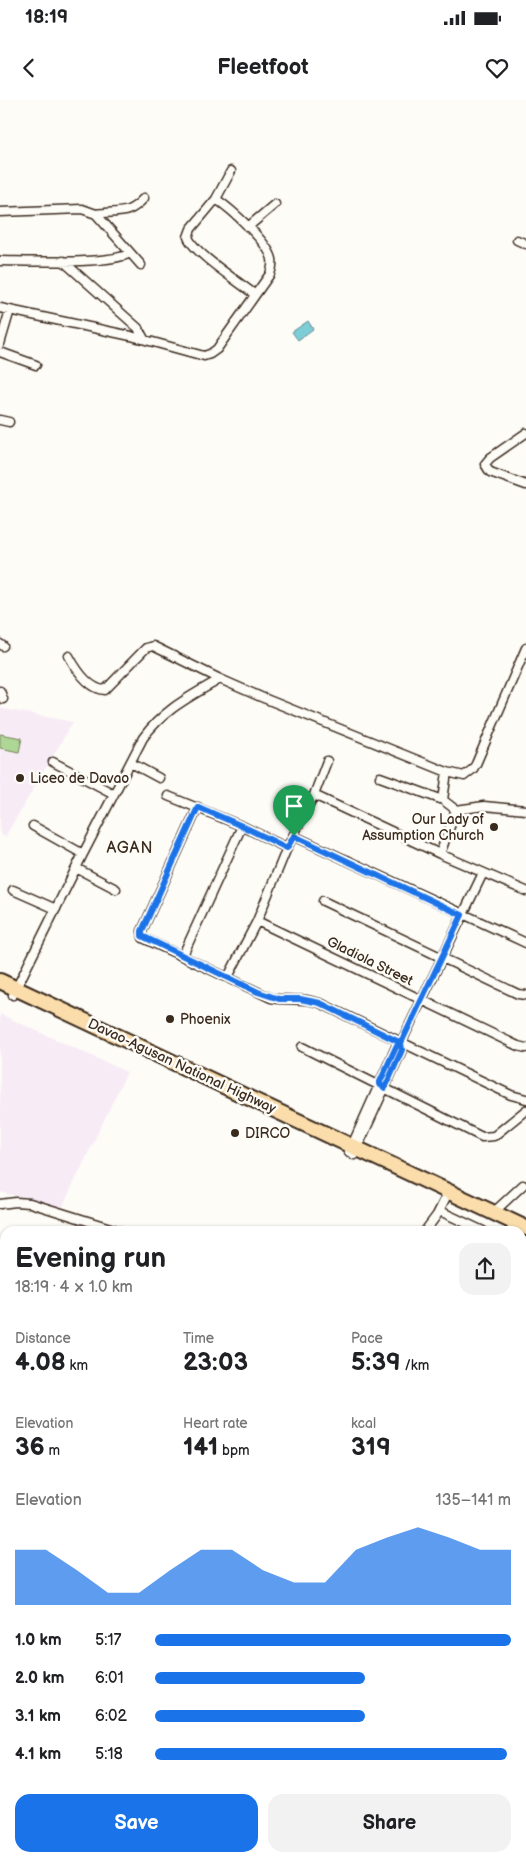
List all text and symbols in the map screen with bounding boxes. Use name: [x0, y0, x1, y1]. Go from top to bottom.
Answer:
text: 18:19: [25, 6, 68, 29]
icon: back: [15, 54, 43, 82]
text: Fleetfoot: [217, 54, 309, 81]
icon: heart: [483, 54, 511, 82]
place label: Liceo de Davao: [30, 770, 129, 787]
marker: Liceo de Davao: [14, 772, 26, 784]
pin: [273, 785, 315, 836]
icon: arrive: [280, 792, 308, 820]
place label: Our Lady of Assumption Church: [362, 811, 485, 844]
marker: Our Lady of Assumption Church: [488, 821, 500, 833]
district label: AGAN: [107, 839, 153, 858]
street label: Gladiola Street: [324, 933, 416, 989]
place label: Phoenix: [180, 1011, 231, 1028]
marker: Phoenix: [164, 1013, 176, 1025]
street label: Davao-Agusan National Highway: [85, 1015, 279, 1117]
place label: DIRCO: [245, 1125, 290, 1142]
marker: DIRCO: [229, 1127, 241, 1139]
text: Evening run: [15, 1242, 166, 1275]
button: share: [459, 1243, 511, 1295]
text: 18:19 · 4 × 1.0 km: [15, 1278, 133, 1297]
text: Distance: [15, 1330, 71, 1347]
text: Time: [183, 1330, 214, 1347]
text: Pace: [351, 1330, 383, 1347]
text: 4.08: [15, 1347, 66, 1378]
text: 23:03: [183, 1347, 248, 1378]
text: 5:39: [351, 1347, 401, 1378]
text: km: [66, 1357, 88, 1374]
text: /km: [401, 1357, 429, 1374]
text: Elevation: [15, 1415, 73, 1432]
text: Heart rate: [183, 1415, 248, 1432]
text: kcal: [351, 1415, 376, 1432]
text: 36: [15, 1432, 45, 1463]
text: 141: [183, 1432, 218, 1463]
text: 319: [351, 1432, 391, 1463]
text: m: [45, 1442, 60, 1459]
text: bpm: [218, 1442, 250, 1459]
text: Elevation: [15, 1491, 82, 1510]
text: 135–141 m: [436, 1491, 511, 1510]
text: 1.0 km: [15, 1631, 62, 1650]
text: 5:17: [95, 1631, 121, 1650]
text: 2.0 km: [15, 1669, 64, 1688]
text: 6:01: [95, 1669, 124, 1688]
text: 3.1 km: [15, 1707, 61, 1726]
text: 6:02: [95, 1707, 127, 1726]
text: 4.1 km: [15, 1745, 61, 1764]
text: 5:18: [95, 1745, 123, 1764]
button: Save: [15, 1794, 258, 1852]
button: Share: [268, 1794, 511, 1852]

